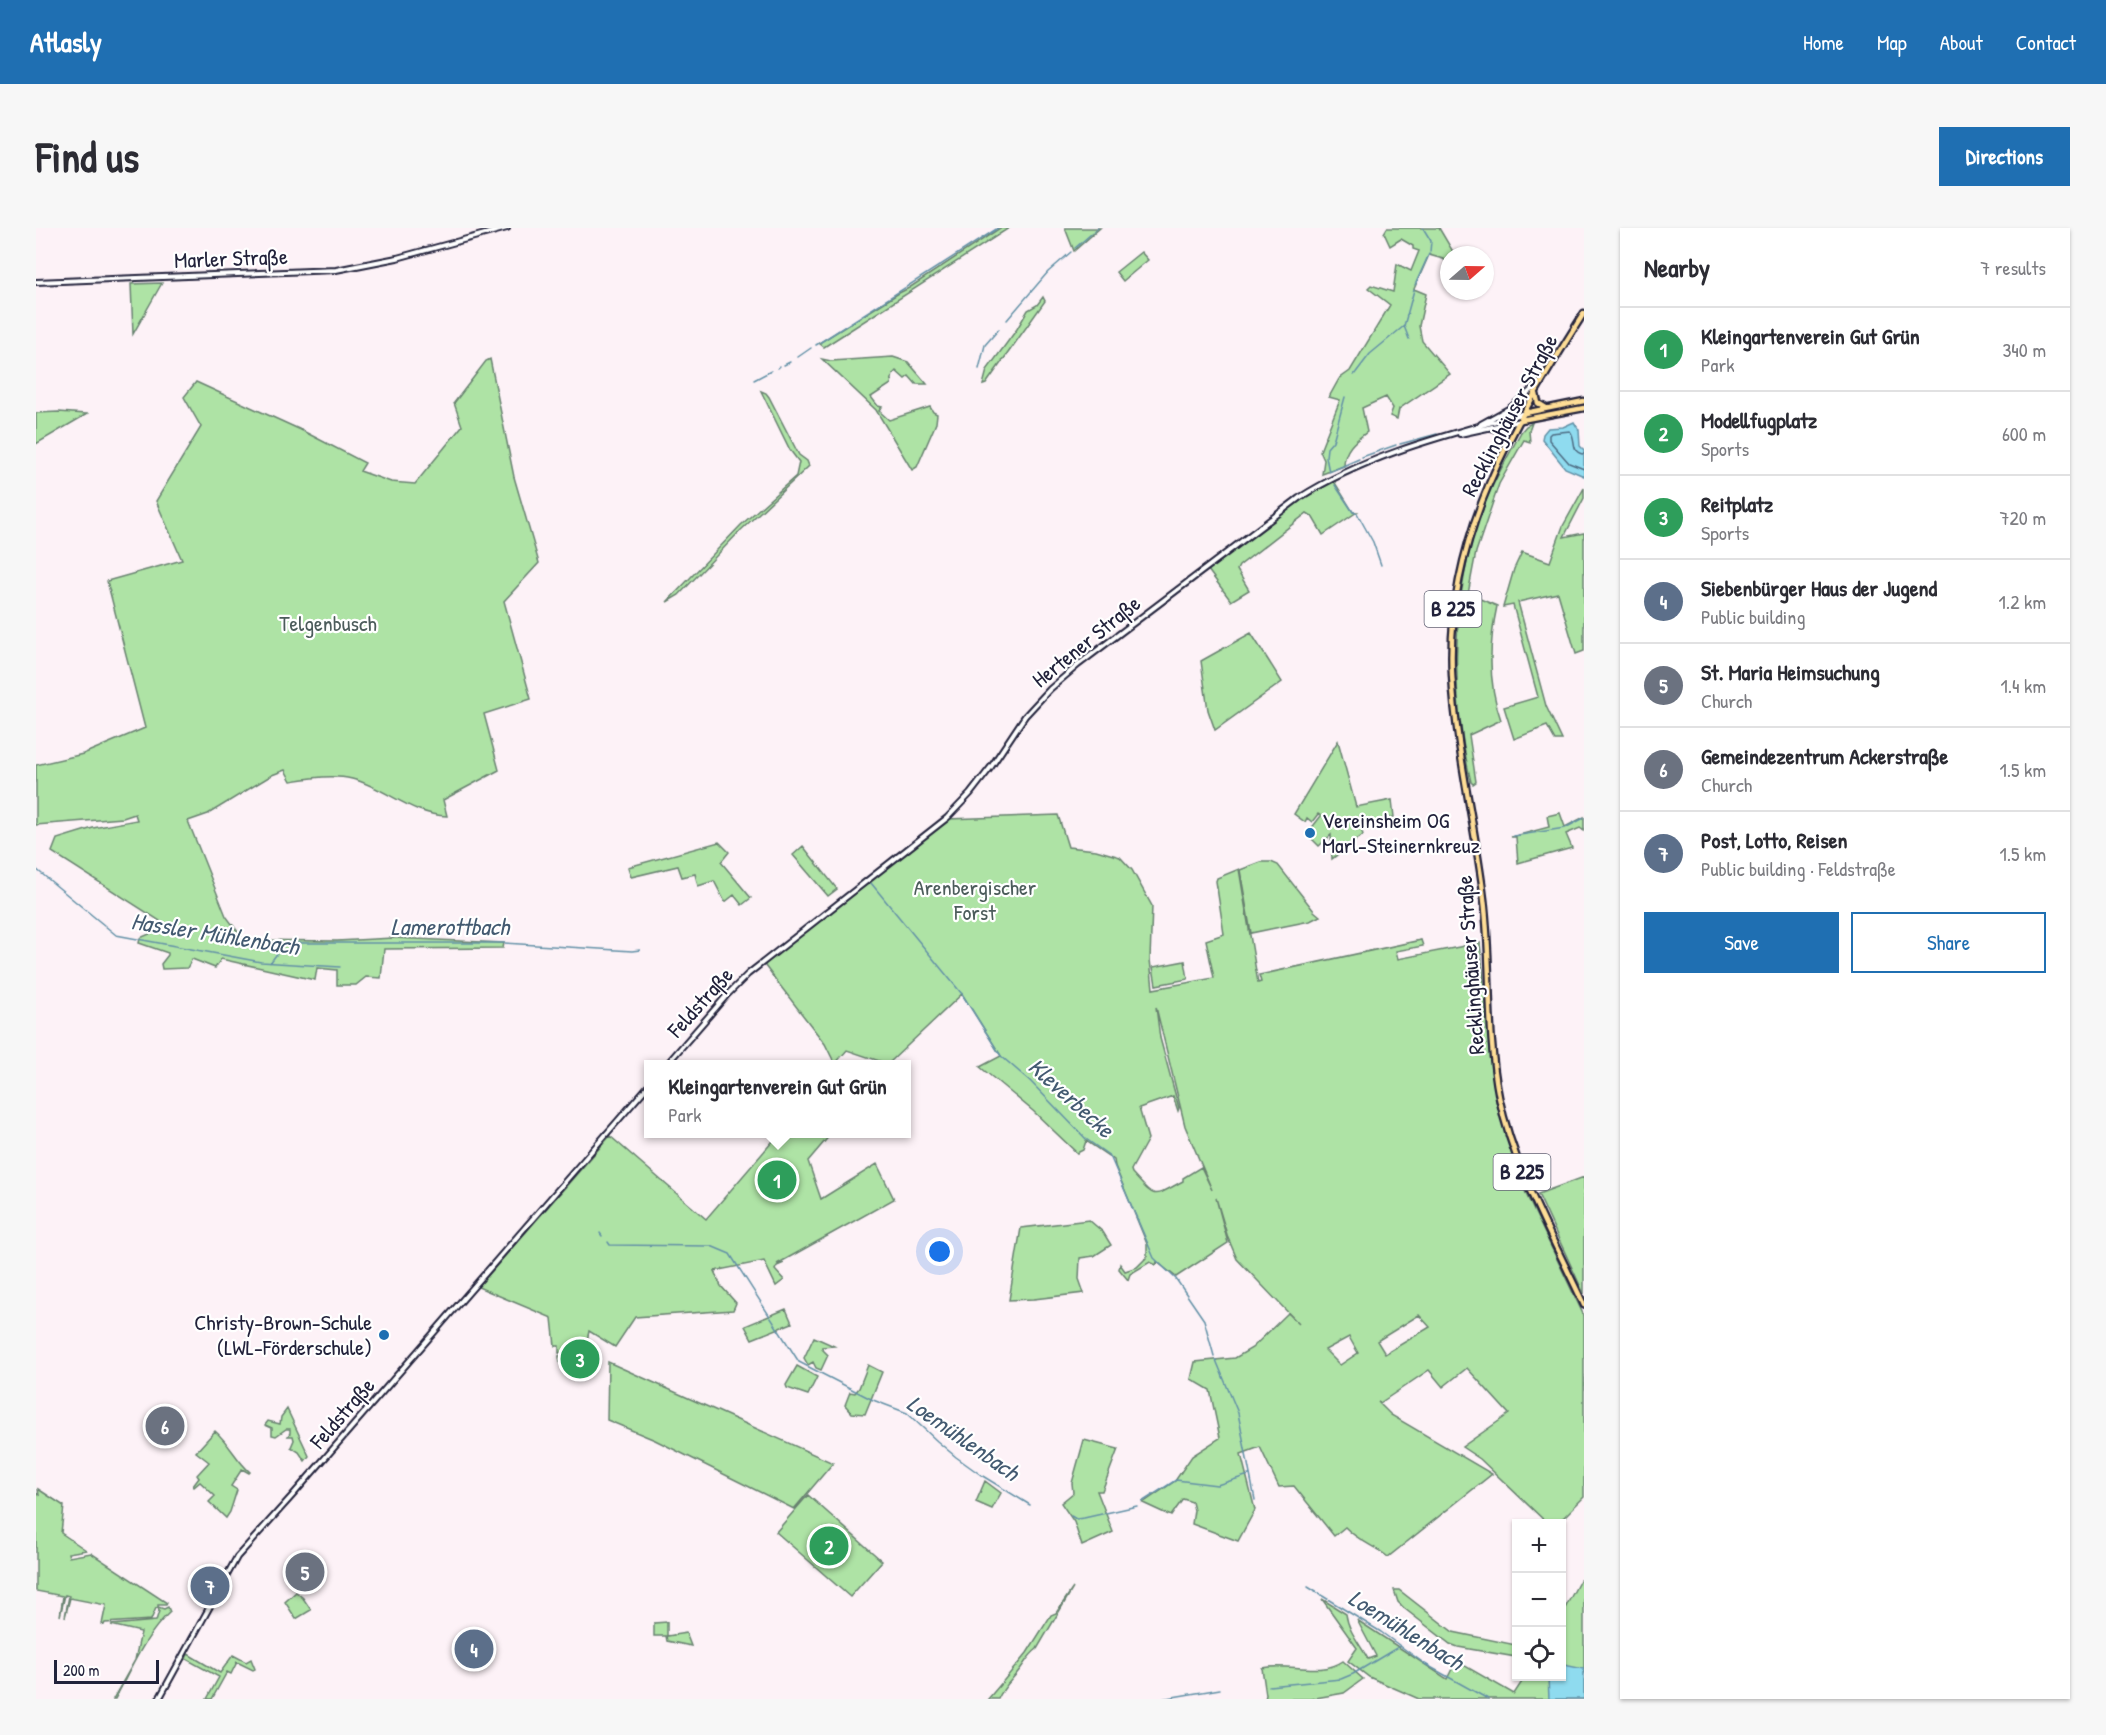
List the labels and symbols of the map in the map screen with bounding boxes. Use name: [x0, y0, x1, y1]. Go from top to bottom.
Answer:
street label: Marler Straße: [174, 241, 288, 275]
north arrow: [1440, 246, 1494, 300]
street label: Recklinghäuser Straße: [1454, 328, 1564, 501]
street label: Hertener Straße: [1026, 588, 1147, 694]
road number: B 225: [1424, 591, 1482, 627]
park label: Telgenbusch: [279, 608, 377, 638]
place label: Vereinsheim OG Marl-Steinernkreuz: [1322, 805, 1480, 860]
marker: Vereinsheim OG Marl-Steinernkreuz: [1303, 826, 1317, 840]
park label: Arenbergischer Forst: [914, 872, 1037, 927]
street label: Recklinghäuser Straße: [1449, 874, 1491, 1056]
water label: Hassler Mühlenbach: [129, 904, 303, 962]
water label: Lamerottbach: [391, 910, 511, 942]
street label: Feldstraße: [660, 960, 740, 1044]
water label: Kleverbecke: [1022, 1050, 1123, 1145]
road number: B 225: [1494, 1154, 1550, 1190]
pin: 1: [758, 1158, 796, 1202]
your location: [925, 1237, 954, 1266]
place label: Christy-Brown-Schule (LWL-Förderschule): [194, 1307, 372, 1362]
marker: Christy-Brown-Schule (LWL-Förderschule): [377, 1328, 391, 1342]
pin: 3: [560, 1336, 600, 1382]
street label: Feldstraße: [302, 1371, 381, 1456]
water label: Loemühlenbach: [901, 1387, 1027, 1489]
pin: 6: [146, 1404, 184, 1448]
pin: 2: [810, 1524, 848, 1568]
pin: 5: [286, 1550, 324, 1594]
pin: 7: [190, 1564, 230, 1608]
water label: Loemühlenbach: [1343, 1581, 1472, 1678]
pin: 4: [454, 1626, 494, 1672]
scale bar: [54, 1657, 159, 1684]

